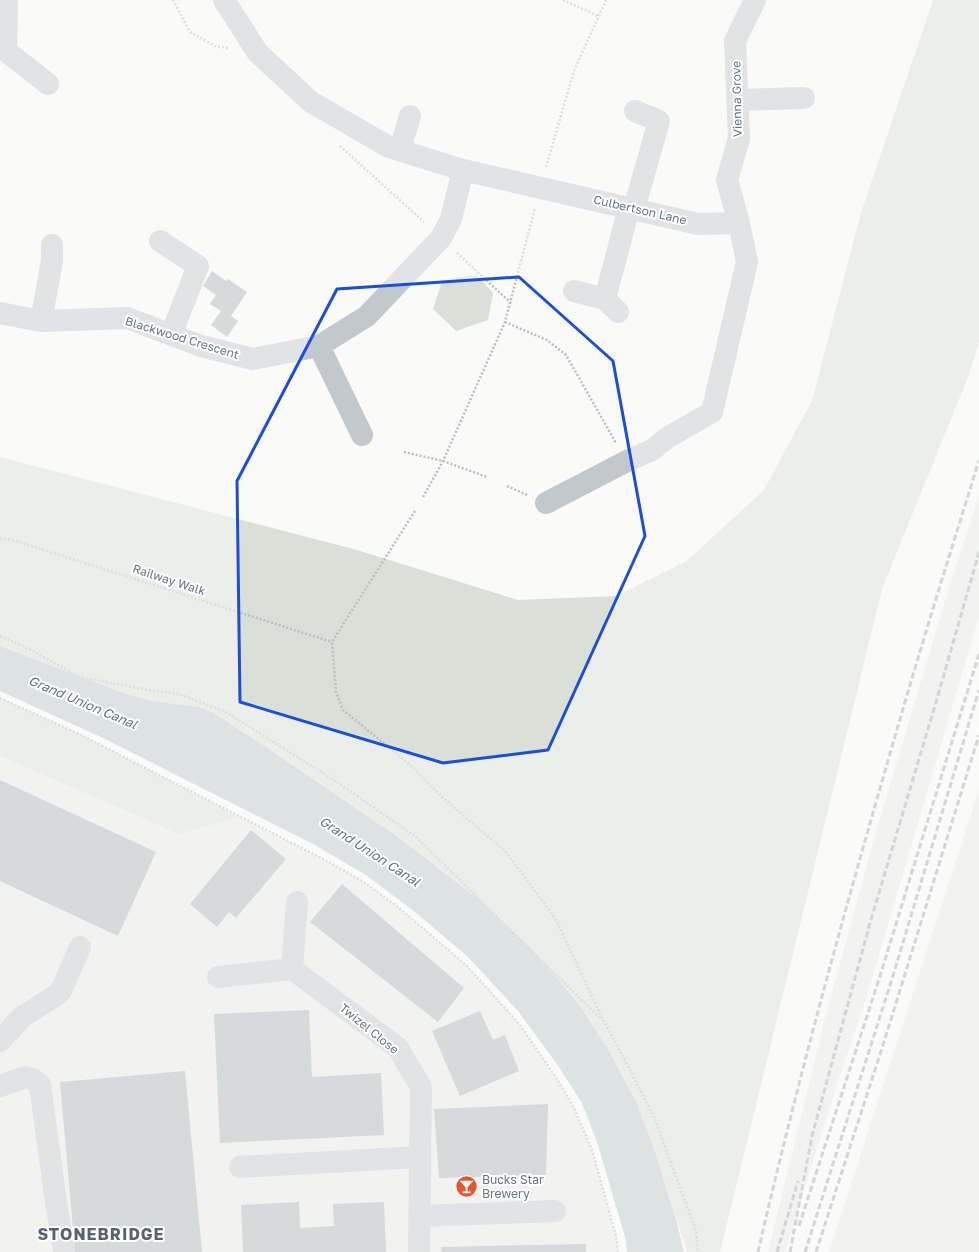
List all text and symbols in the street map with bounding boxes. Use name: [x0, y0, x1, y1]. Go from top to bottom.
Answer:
street label: Vienna Grove: [728, 61, 745, 137]
street label: Culbertson Lane: [592, 191, 688, 228]
street label: Blackwood Crescent: [123, 313, 241, 362]
street label: Railway Walk: [131, 561, 208, 598]
water label: Grand Union Canal: [26, 672, 140, 732]
water label: Grand Union Canal: [317, 813, 424, 890]
street label: Twizel Close: [337, 1000, 402, 1057]
place label: Bucks Star Brewery: [482, 1172, 544, 1201]
bar icon: Bucks Star Brewery: [453, 1174, 479, 1200]
district label: STONEBRIDGE: [37, 1224, 165, 1244]

